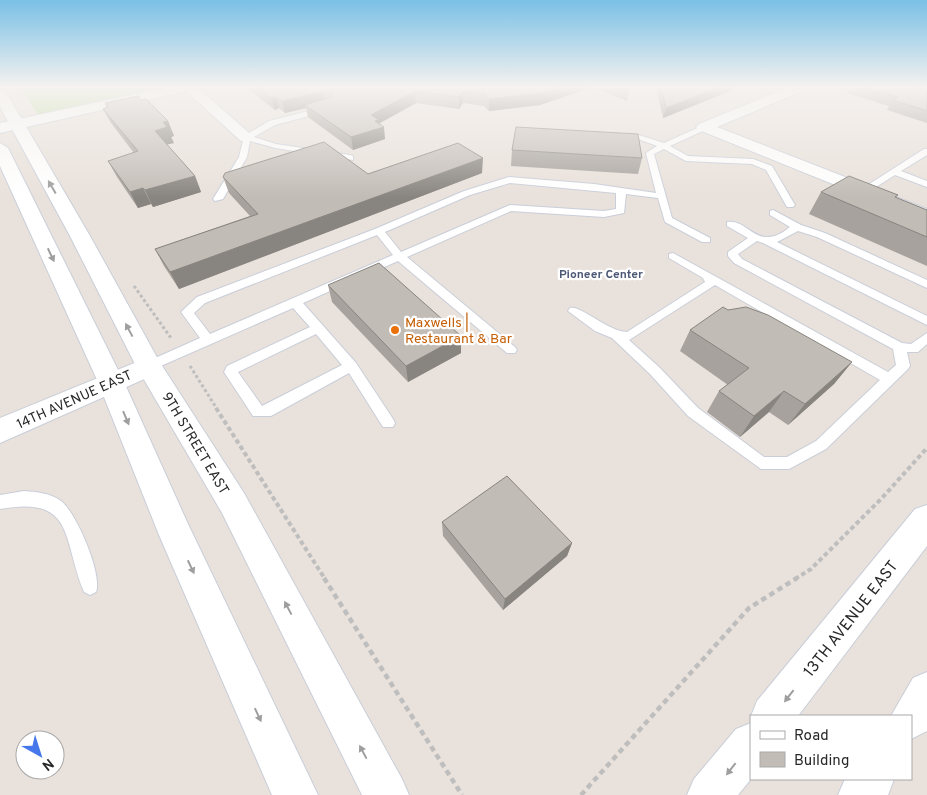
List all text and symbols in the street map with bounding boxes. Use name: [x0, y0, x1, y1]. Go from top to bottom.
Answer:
one-way arrow: [47, 181, 56, 194]
one-way arrow: [47, 248, 55, 262]
district label: Pioneer Center: [559, 267, 643, 283]
place label: Maxwells | Restaurant & Bar: [405, 312, 513, 348]
one-way arrow: [125, 323, 134, 337]
marker: Maxwells | Restaurant & Bar: [389, 324, 401, 336]
street label: 14TH AVENUE EAST: [14, 367, 135, 433]
street label: 9TH STREET EAST: [158, 390, 232, 498]
one-way arrow: [123, 411, 131, 425]
street label: 13TH AVENUE EAST: [800, 557, 903, 682]
one-way arrow: [187, 560, 195, 574]
one-way arrow: [283, 601, 292, 615]
one-way arrow: [783, 689, 794, 702]
one-way arrow: [255, 708, 263, 722]
legend: [750, 715, 912, 780]
text: Road: [794, 727, 829, 746]
north arrow: [15, 730, 65, 780]
one-way arrow: [359, 745, 367, 759]
text: Building: [794, 752, 849, 771]
text: N: [38, 754, 56, 774]
one-way arrow: [725, 763, 736, 776]

